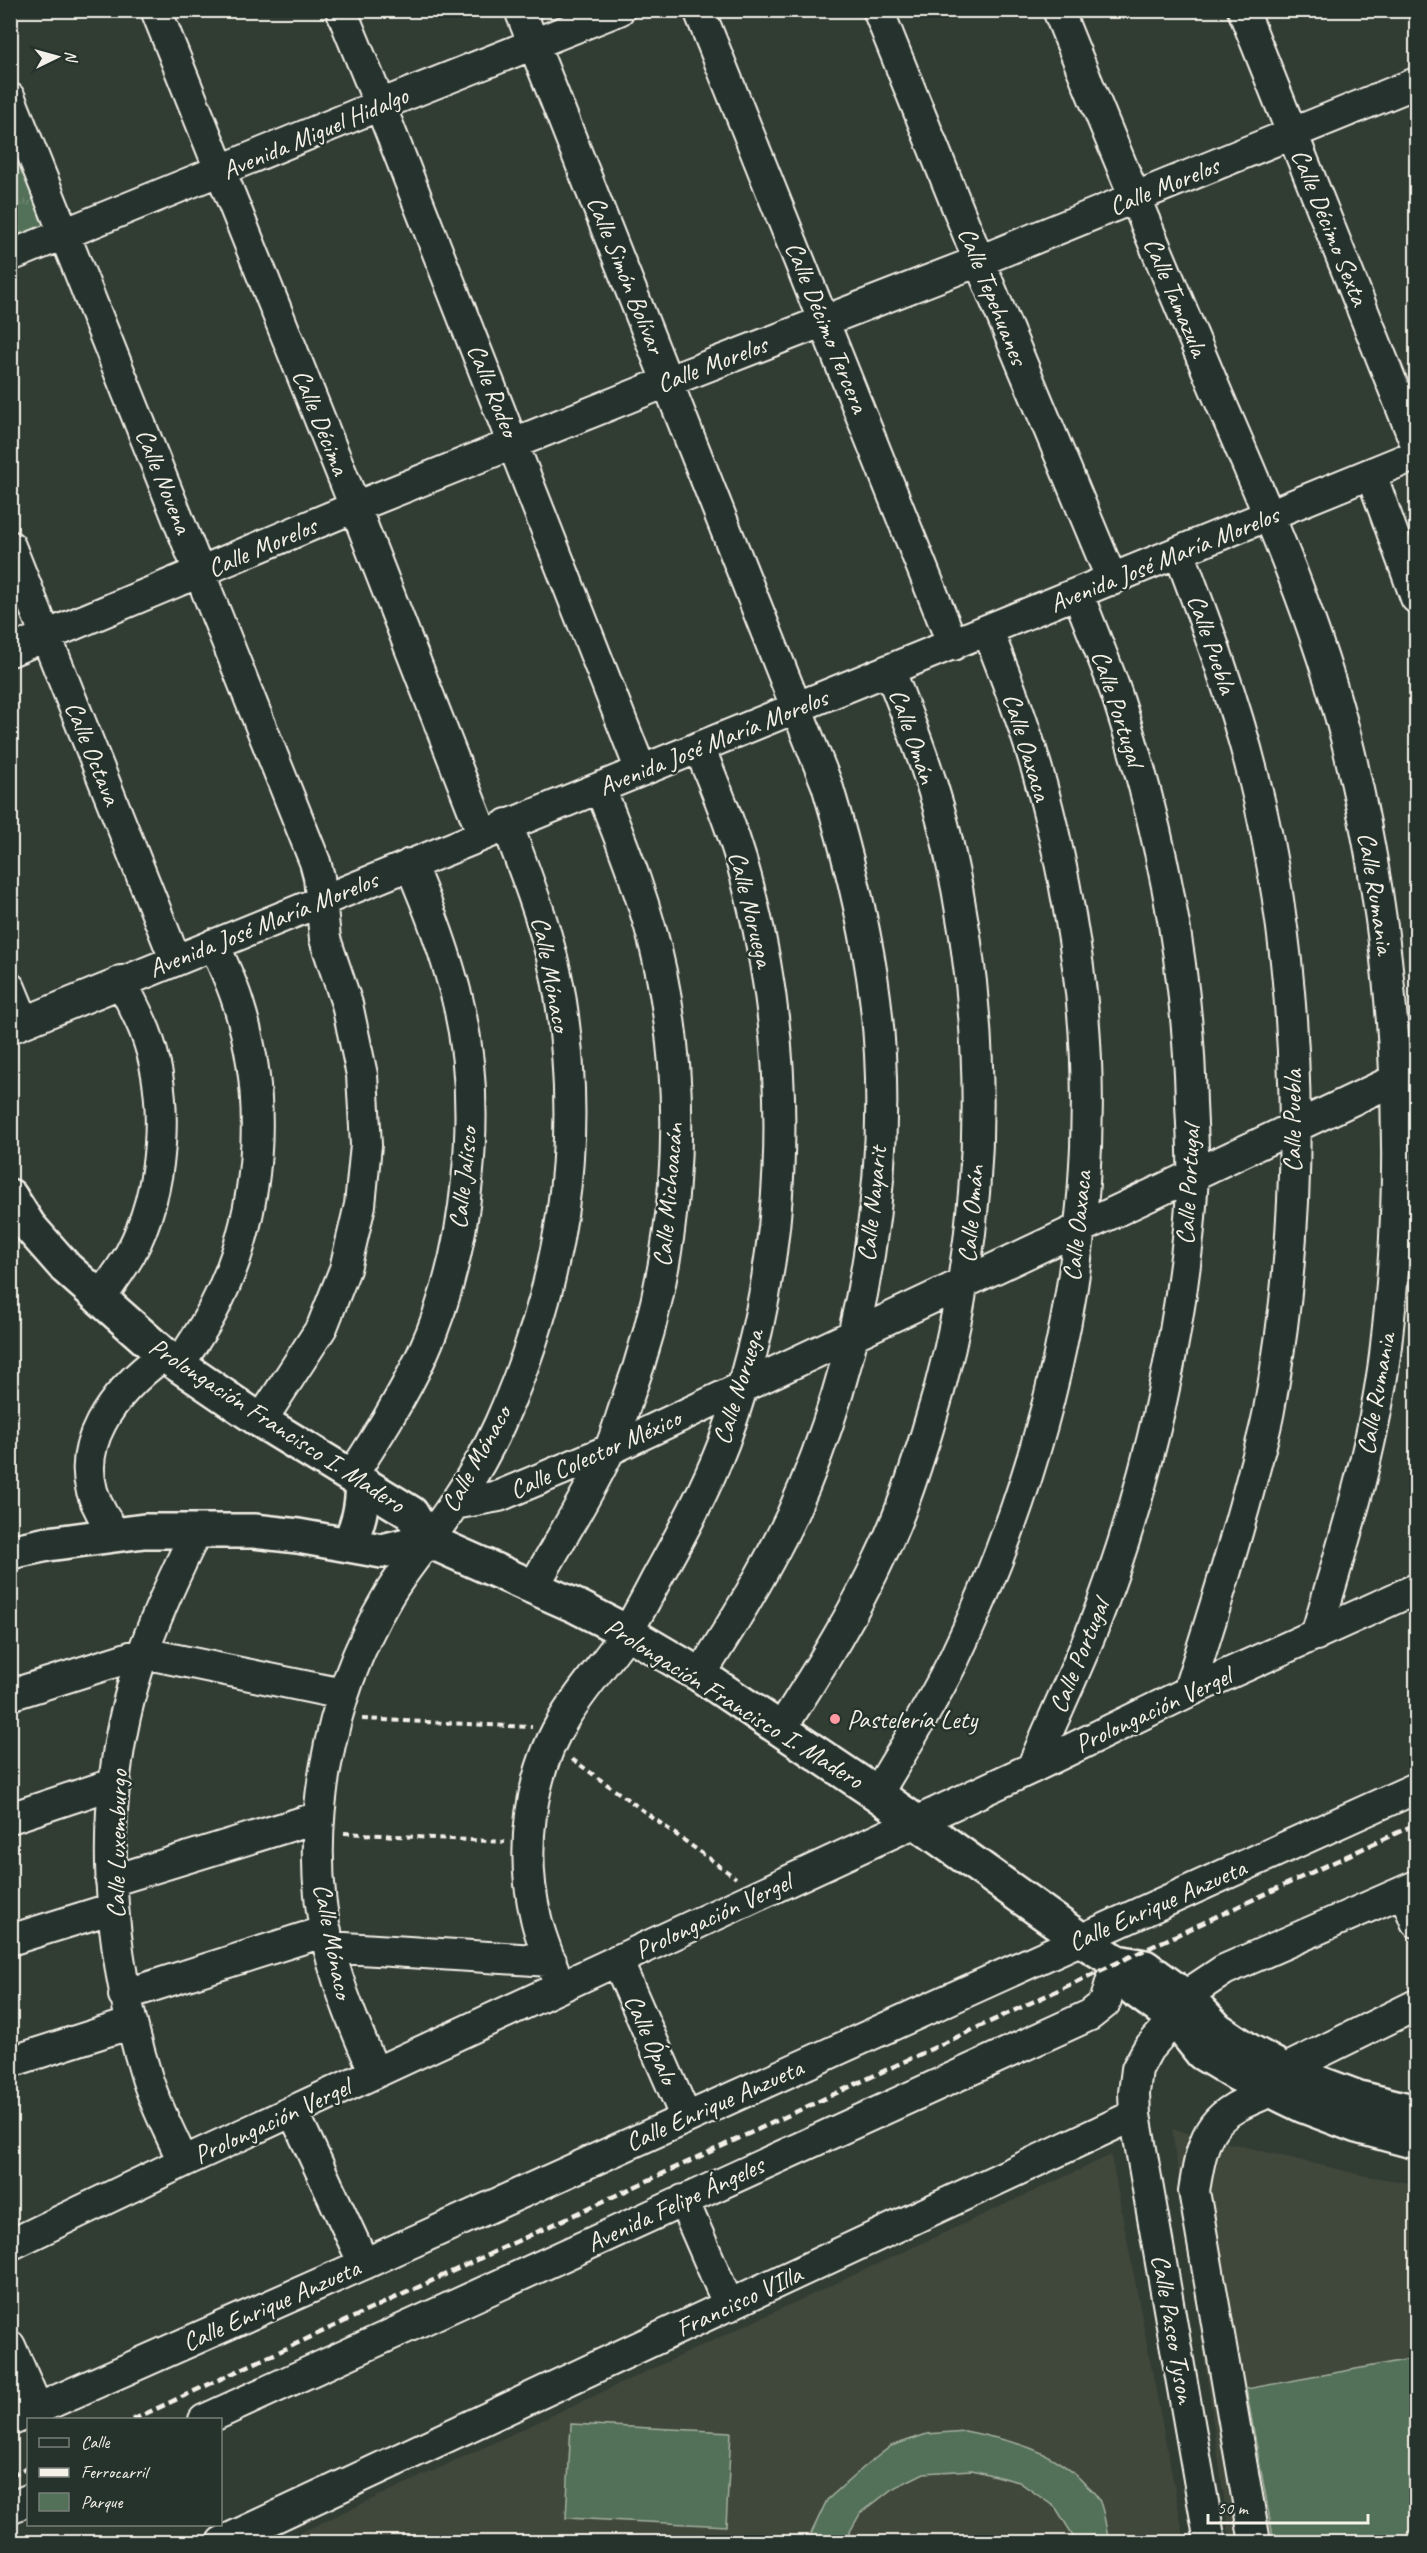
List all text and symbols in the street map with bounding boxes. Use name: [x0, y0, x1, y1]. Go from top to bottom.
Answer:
north arrow: [27, 27, 87, 87]
text: N: [61, 50, 82, 65]
street label: Avenida Miguel Hidalgo: [217, 78, 415, 187]
street label: Calle Décimo Sexta: [1284, 144, 1377, 312]
street label: Calle Morelos: [1104, 148, 1226, 223]
street label: Calle Simón Bolívar: [579, 191, 673, 360]
street label: Calle Tepehuanes: [950, 222, 1036, 372]
street label: Calle Tamazula: [1136, 233, 1217, 364]
street label: Calle Décimo Tercera: [778, 237, 877, 419]
street label: Calle Morelos: [652, 327, 774, 400]
street label: Calle Rodeo: [460, 339, 528, 444]
street label: Calle Décima: [285, 364, 358, 481]
street label: Calle Novena: [128, 424, 201, 540]
street label: Avenida José María Morelos: [1045, 497, 1285, 620]
street label: Calle Morelos: [202, 508, 324, 585]
street label: Calle Puebla: [1180, 590, 1245, 699]
street label: Calle Portugal: [1084, 646, 1154, 774]
street label: Avenida José María Morelos: [594, 680, 834, 803]
street label: Calle Omán: [881, 684, 945, 789]
street label: Calle Oaxaca: [995, 689, 1059, 806]
street label: Calle Octava: [57, 696, 129, 811]
street label: Calle Rumania: [1350, 830, 1402, 959]
street label: Calle Noruega: [721, 848, 782, 973]
street label: Avenida José María Morelos: [144, 862, 384, 985]
street label: Calle Mónaco: [524, 914, 579, 1037]
street label: Calle Puebla: [1276, 1068, 1309, 1172]
street label: Calle Michoacán: [645, 1120, 691, 1268]
street label: Calle Portugal: [1168, 1120, 1208, 1246]
street label: Calle Jalisco: [441, 1123, 485, 1231]
street label: Calle Nayarit: [850, 1142, 895, 1263]
street label: Calle Omán: [950, 1163, 992, 1264]
street label: Calle Oaxaca: [1055, 1168, 1099, 1283]
street label: Calle Noruega: [705, 1323, 772, 1448]
street label: Calle Rumania: [1349, 1328, 1403, 1457]
street label: Prolongación Francisco I. Madero: [143, 1330, 413, 1521]
street label: Calle Mónaco: [433, 1398, 520, 1518]
street label: Calle Colector México: [504, 1400, 688, 1506]
street label: Calle Portugal: [1041, 1590, 1118, 1718]
street label: Prolongación Francisco I. Madero: [599, 1610, 871, 1797]
street label: Prolongación Vergel: [1070, 1657, 1241, 1761]
place label: Pastelería Lety: [847, 1703, 979, 1736]
marker: Pastelería Lety: [828, 1712, 842, 1726]
street label: Calle Luxemburgo: [99, 1768, 135, 1919]
street label: Calle Enrique Anzueta: [1063, 1850, 1252, 1959]
street label: Prolongación Vergel: [630, 1863, 801, 1967]
street label: Calle Mónaco: [306, 1881, 361, 2004]
street label: Calle Ópalo: [617, 1989, 687, 2092]
street label: Calle Enrique Anzueta: [620, 2050, 809, 2159]
street label: Prolongación Vergel: [189, 2068, 360, 2172]
street label: Avenida Felipe Ángeles: [581, 2148, 771, 2259]
street label: Calle Enrique Anzueta: [177, 2250, 366, 2359]
street label: Calle Paseo Tyson: [1144, 2252, 1203, 2407]
street label: Francisco VIlla: [671, 2257, 809, 2345]
legend: [27, 2418, 222, 2526]
text: Calle: [81, 2431, 110, 2453]
text: Ferrocarril: [81, 2461, 150, 2483]
scale bar: [1208, 2487, 1368, 2525]
text: Parque: [81, 2491, 123, 2513]
text: 50 m: [1217, 2497, 1250, 2519]

